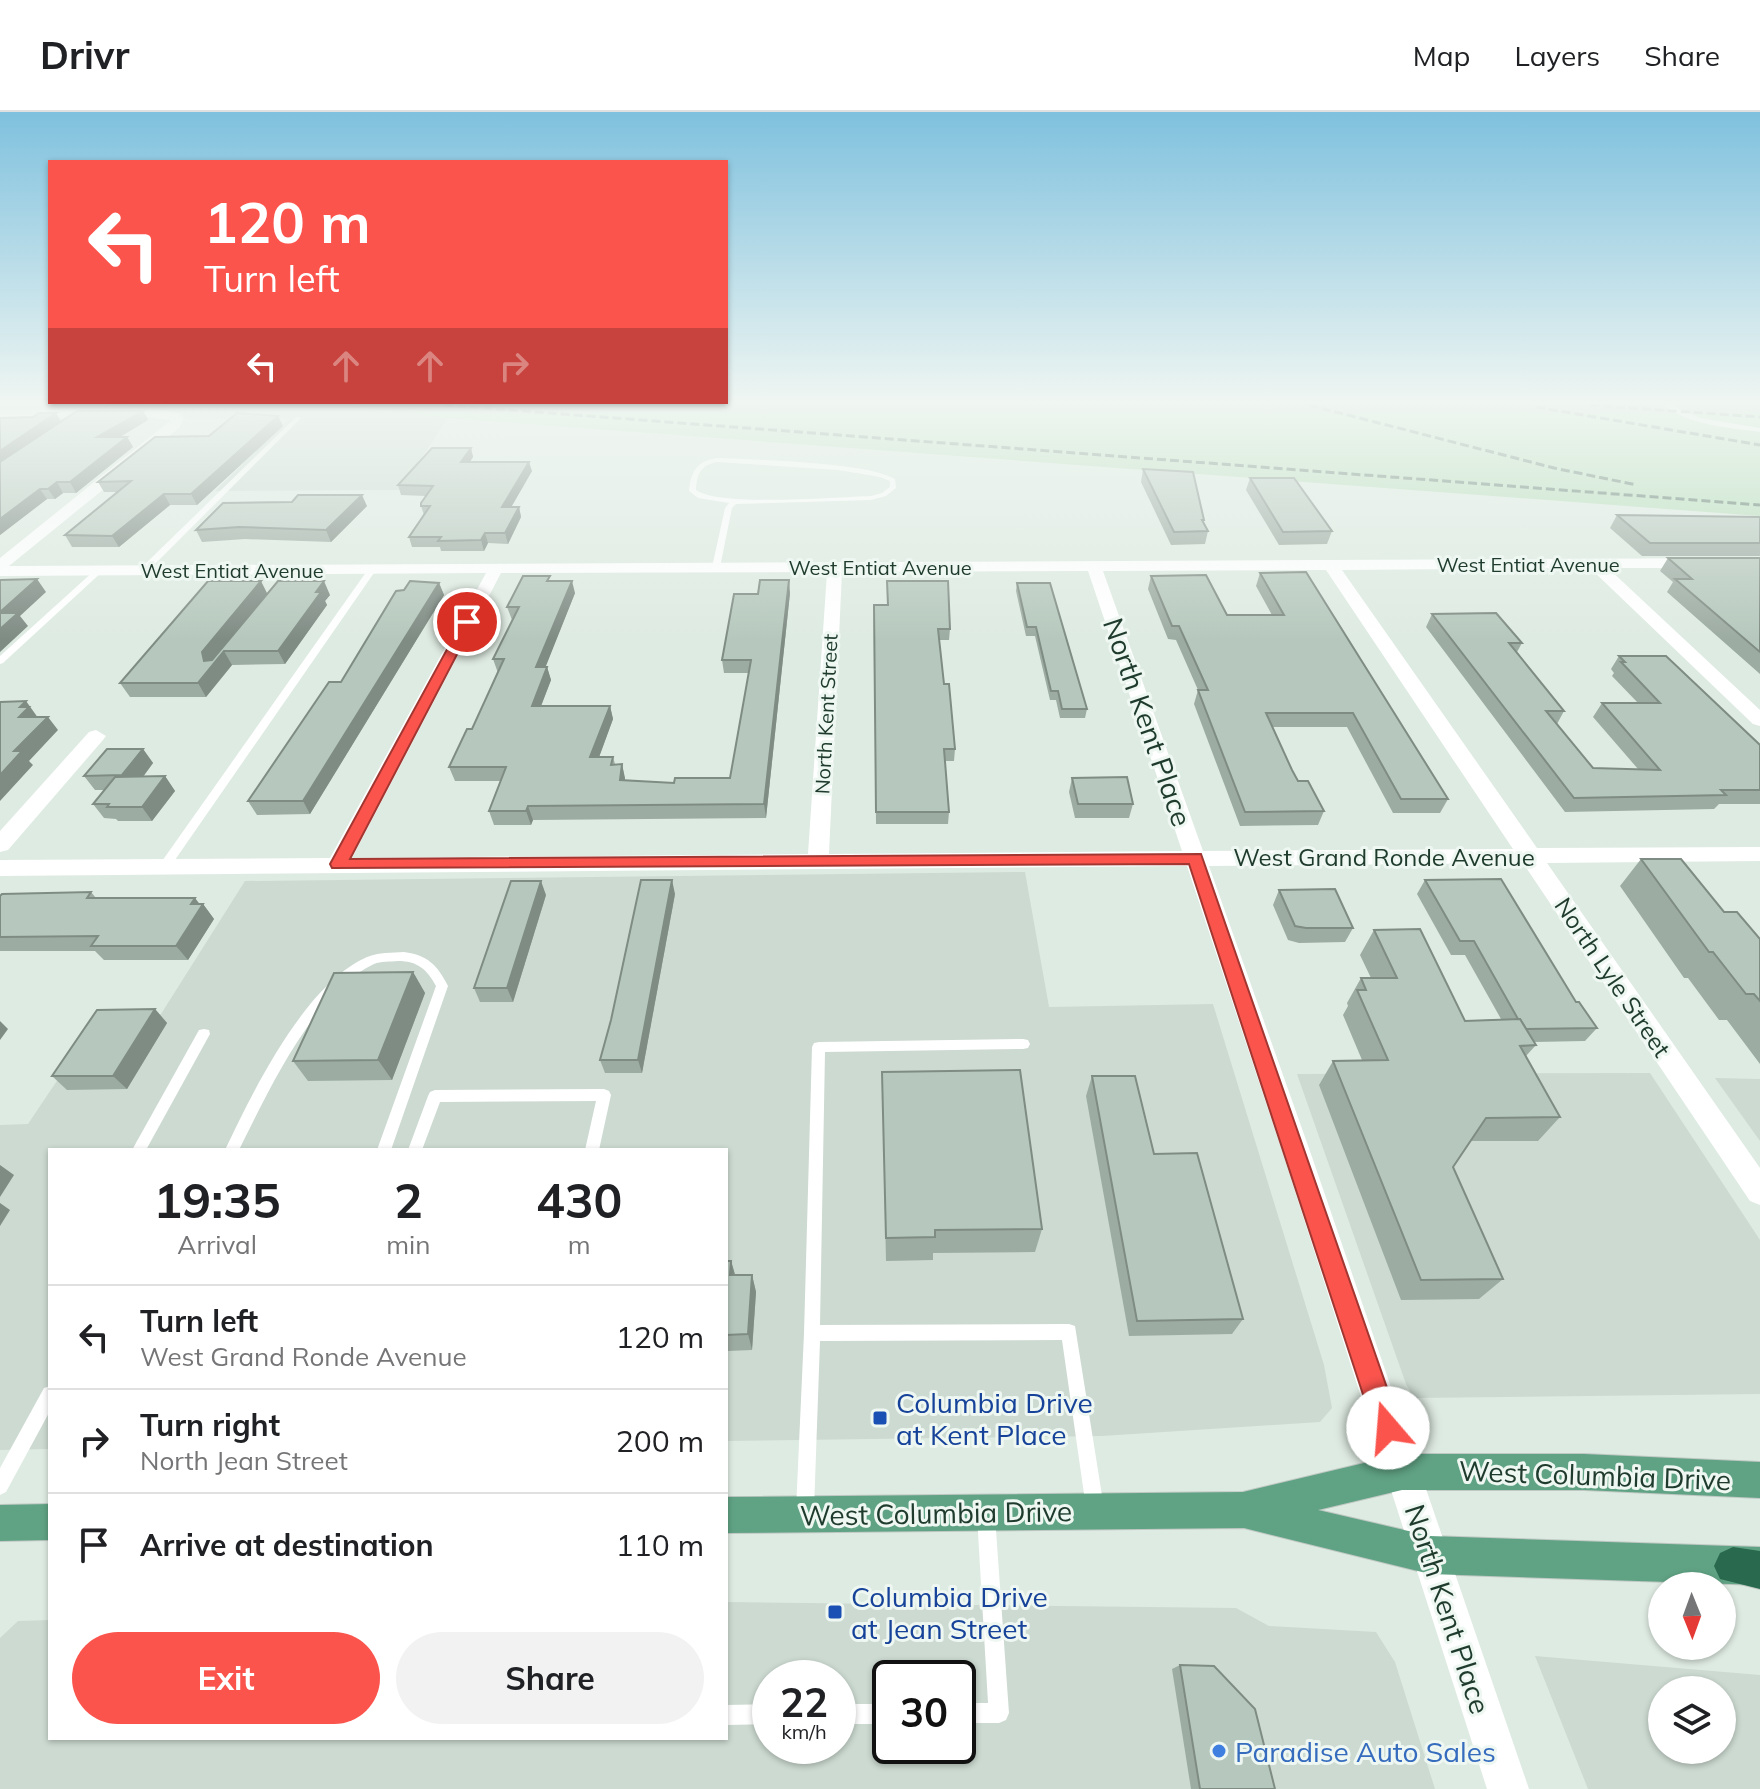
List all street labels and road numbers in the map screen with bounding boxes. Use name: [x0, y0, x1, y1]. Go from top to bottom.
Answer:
street label: West Entiat Avenue: [1436, 552, 1620, 577]
street label: West Entiat Avenue: [788, 555, 972, 580]
street label: West Entiat Avenue: [140, 558, 324, 583]
street label: North Kent Place: [1096, 613, 1200, 831]
street label: North Kent Street: [809, 633, 843, 795]
street label: West Grand Ronde Avenue: [1233, 842, 1535, 872]
street label: North Lyle Street: [1549, 892, 1677, 1062]
street label: West Columbia Drive: [1458, 1453, 1732, 1497]
street label: West Columbia Drive: [800, 1493, 1072, 1533]
street label: North Kent Place: [1398, 1500, 1498, 1718]

